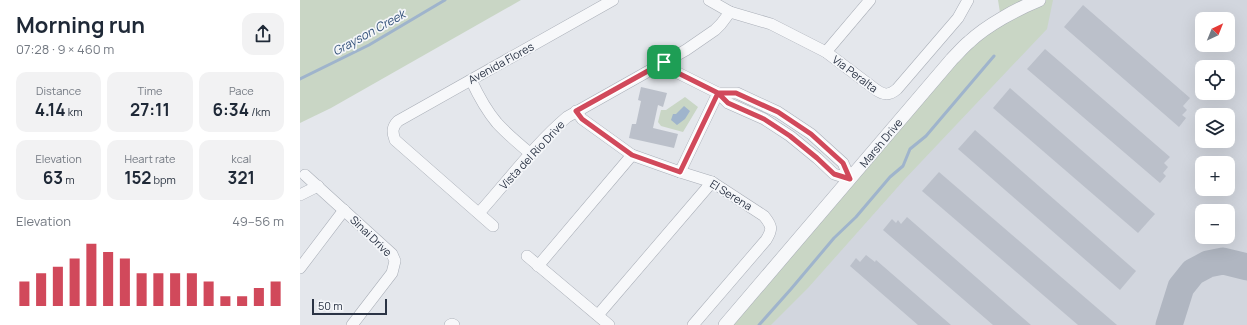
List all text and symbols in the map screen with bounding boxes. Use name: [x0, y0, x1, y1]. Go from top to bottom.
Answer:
water label: Grayson Creek: [329, 5, 410, 60]
text: Morning run: [16, 10, 145, 40]
north arrow: [1195, 12, 1235, 52]
map controls: [1195, 12, 1235, 244]
button: share: [242, 13, 284, 55]
street label: Avenida Flores: [465, 38, 536, 87]
text: 07:28 · 9 × 460 m: [16, 40, 114, 58]
pin: [647, 45, 681, 79]
icon: arrive: [653, 51, 675, 73]
street label: Via Peralta: [830, 52, 881, 96]
button: locate: [1195, 60, 1235, 100]
text: Distance: [36, 83, 81, 98]
text: Time: [138, 83, 162, 98]
text: Pace: [229, 83, 254, 98]
text: 4.14: [35, 98, 66, 121]
text: 27:11: [130, 98, 170, 121]
text: 6:34: [212, 98, 249, 121]
text: km: [66, 104, 83, 119]
text: /km: [249, 104, 270, 119]
button: layers: [1195, 108, 1235, 148]
street label: Marsh Drive: [856, 115, 906, 170]
street label: Vista del Rio Drive: [496, 117, 568, 192]
text: Elevation: [35, 151, 82, 166]
text: Heart rate: [124, 151, 176, 166]
text: kcal: [231, 151, 251, 166]
button: +: [1195, 156, 1235, 196]
text: 63: [43, 166, 63, 189]
text: 152: [124, 166, 151, 189]
text: 321: [228, 166, 255, 189]
text: m: [63, 172, 75, 187]
text: bpm: [151, 172, 176, 187]
street label: El Serena: [707, 176, 755, 213]
button: −: [1195, 204, 1235, 244]
text: Elevation: [16, 212, 71, 230]
text: 49–56 m: [232, 212, 284, 230]
street label: Sinai Drive: [347, 212, 396, 260]
scale bar: [312, 297, 387, 316]
text: 50 m: [318, 298, 343, 313]

